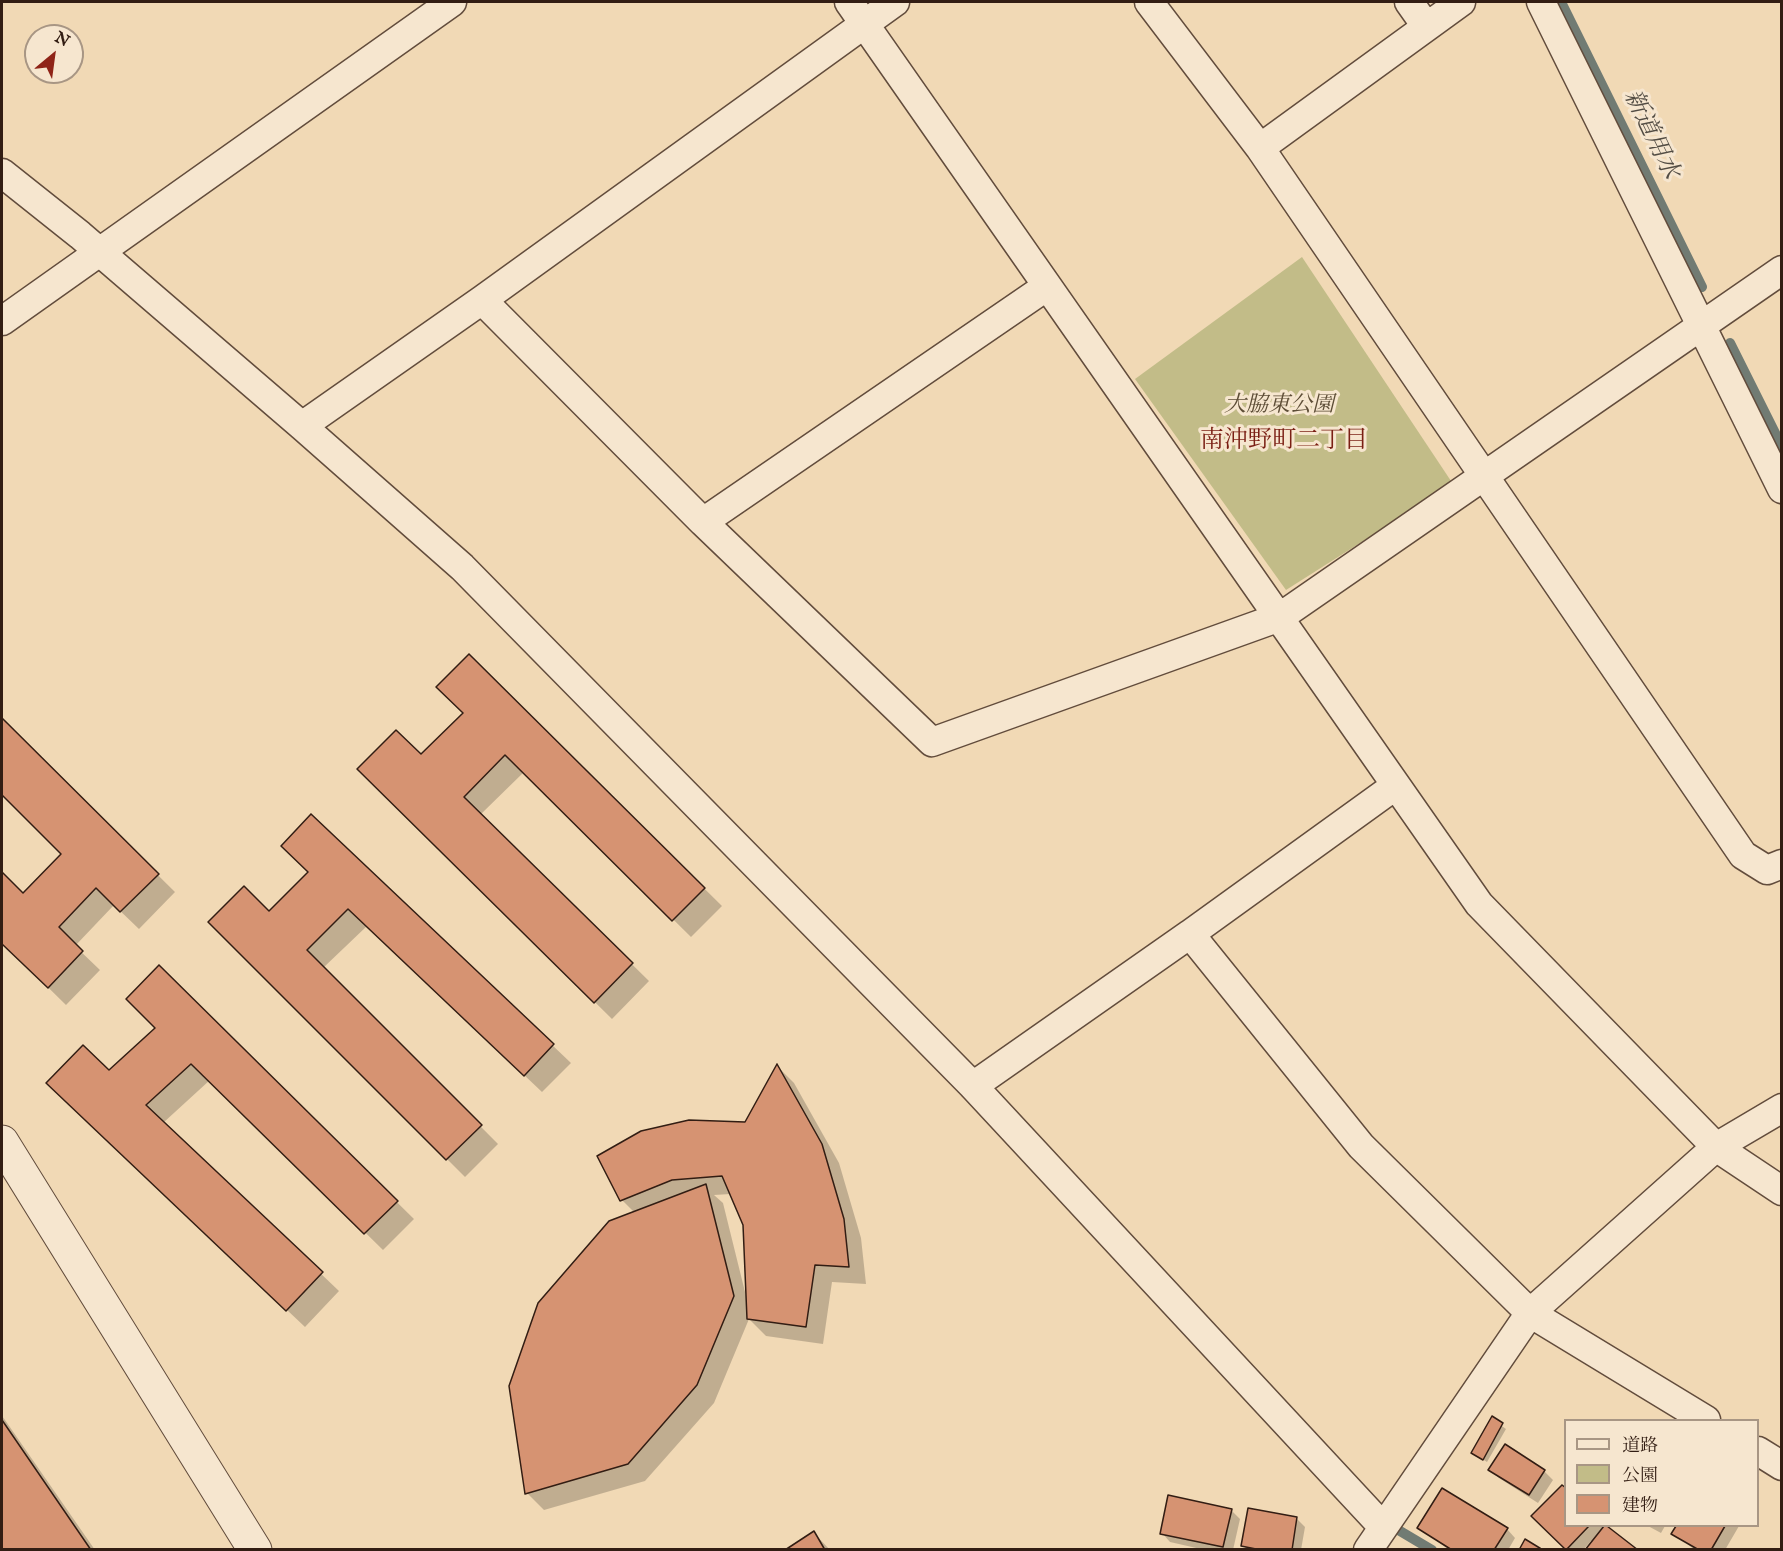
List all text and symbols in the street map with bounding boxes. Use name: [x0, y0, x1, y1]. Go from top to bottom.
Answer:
north arrow: [24, 24, 84, 84]
text: N: [51, 28, 73, 52]
water label: 新道用水: [1616, 86, 1684, 184]
park label: 大脇東公園: [1224, 393, 1334, 419]
district label: 南沖野町二丁目: [1200, 428, 1368, 456]
legend: [1564, 1419, 1759, 1527]
text: 道路: [1622, 1435, 1658, 1458]
text: 公園: [1622, 1465, 1658, 1488]
text: 建物: [1622, 1495, 1658, 1518]

